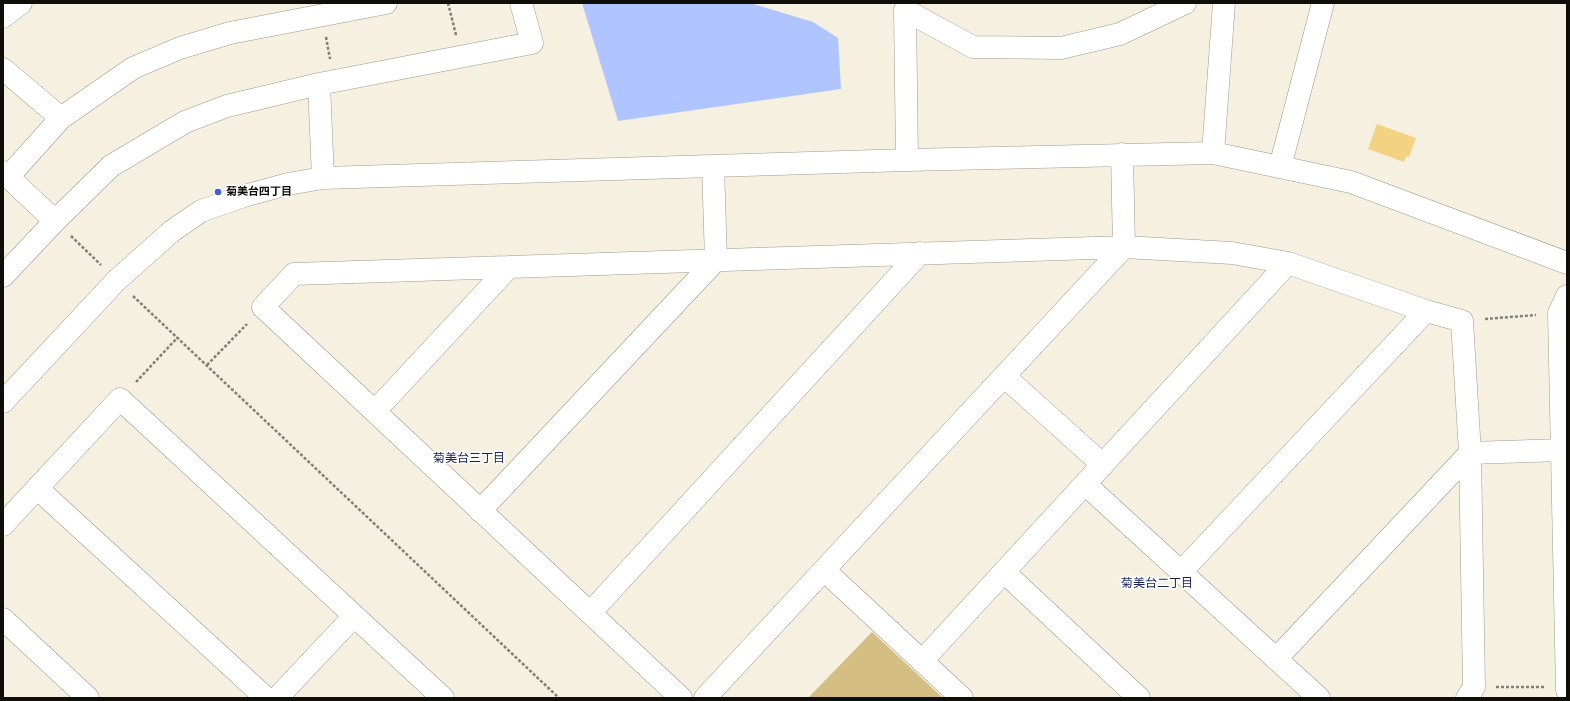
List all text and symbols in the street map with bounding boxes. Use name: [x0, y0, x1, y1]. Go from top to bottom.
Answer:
place label: 菊美台四丁目: [226, 185, 292, 199]
marker: 菊美台四丁目: [213, 187, 223, 197]
district label: 菊美台三丁目: [433, 452, 505, 466]
district label: 菊美台二丁目: [1121, 577, 1193, 591]

